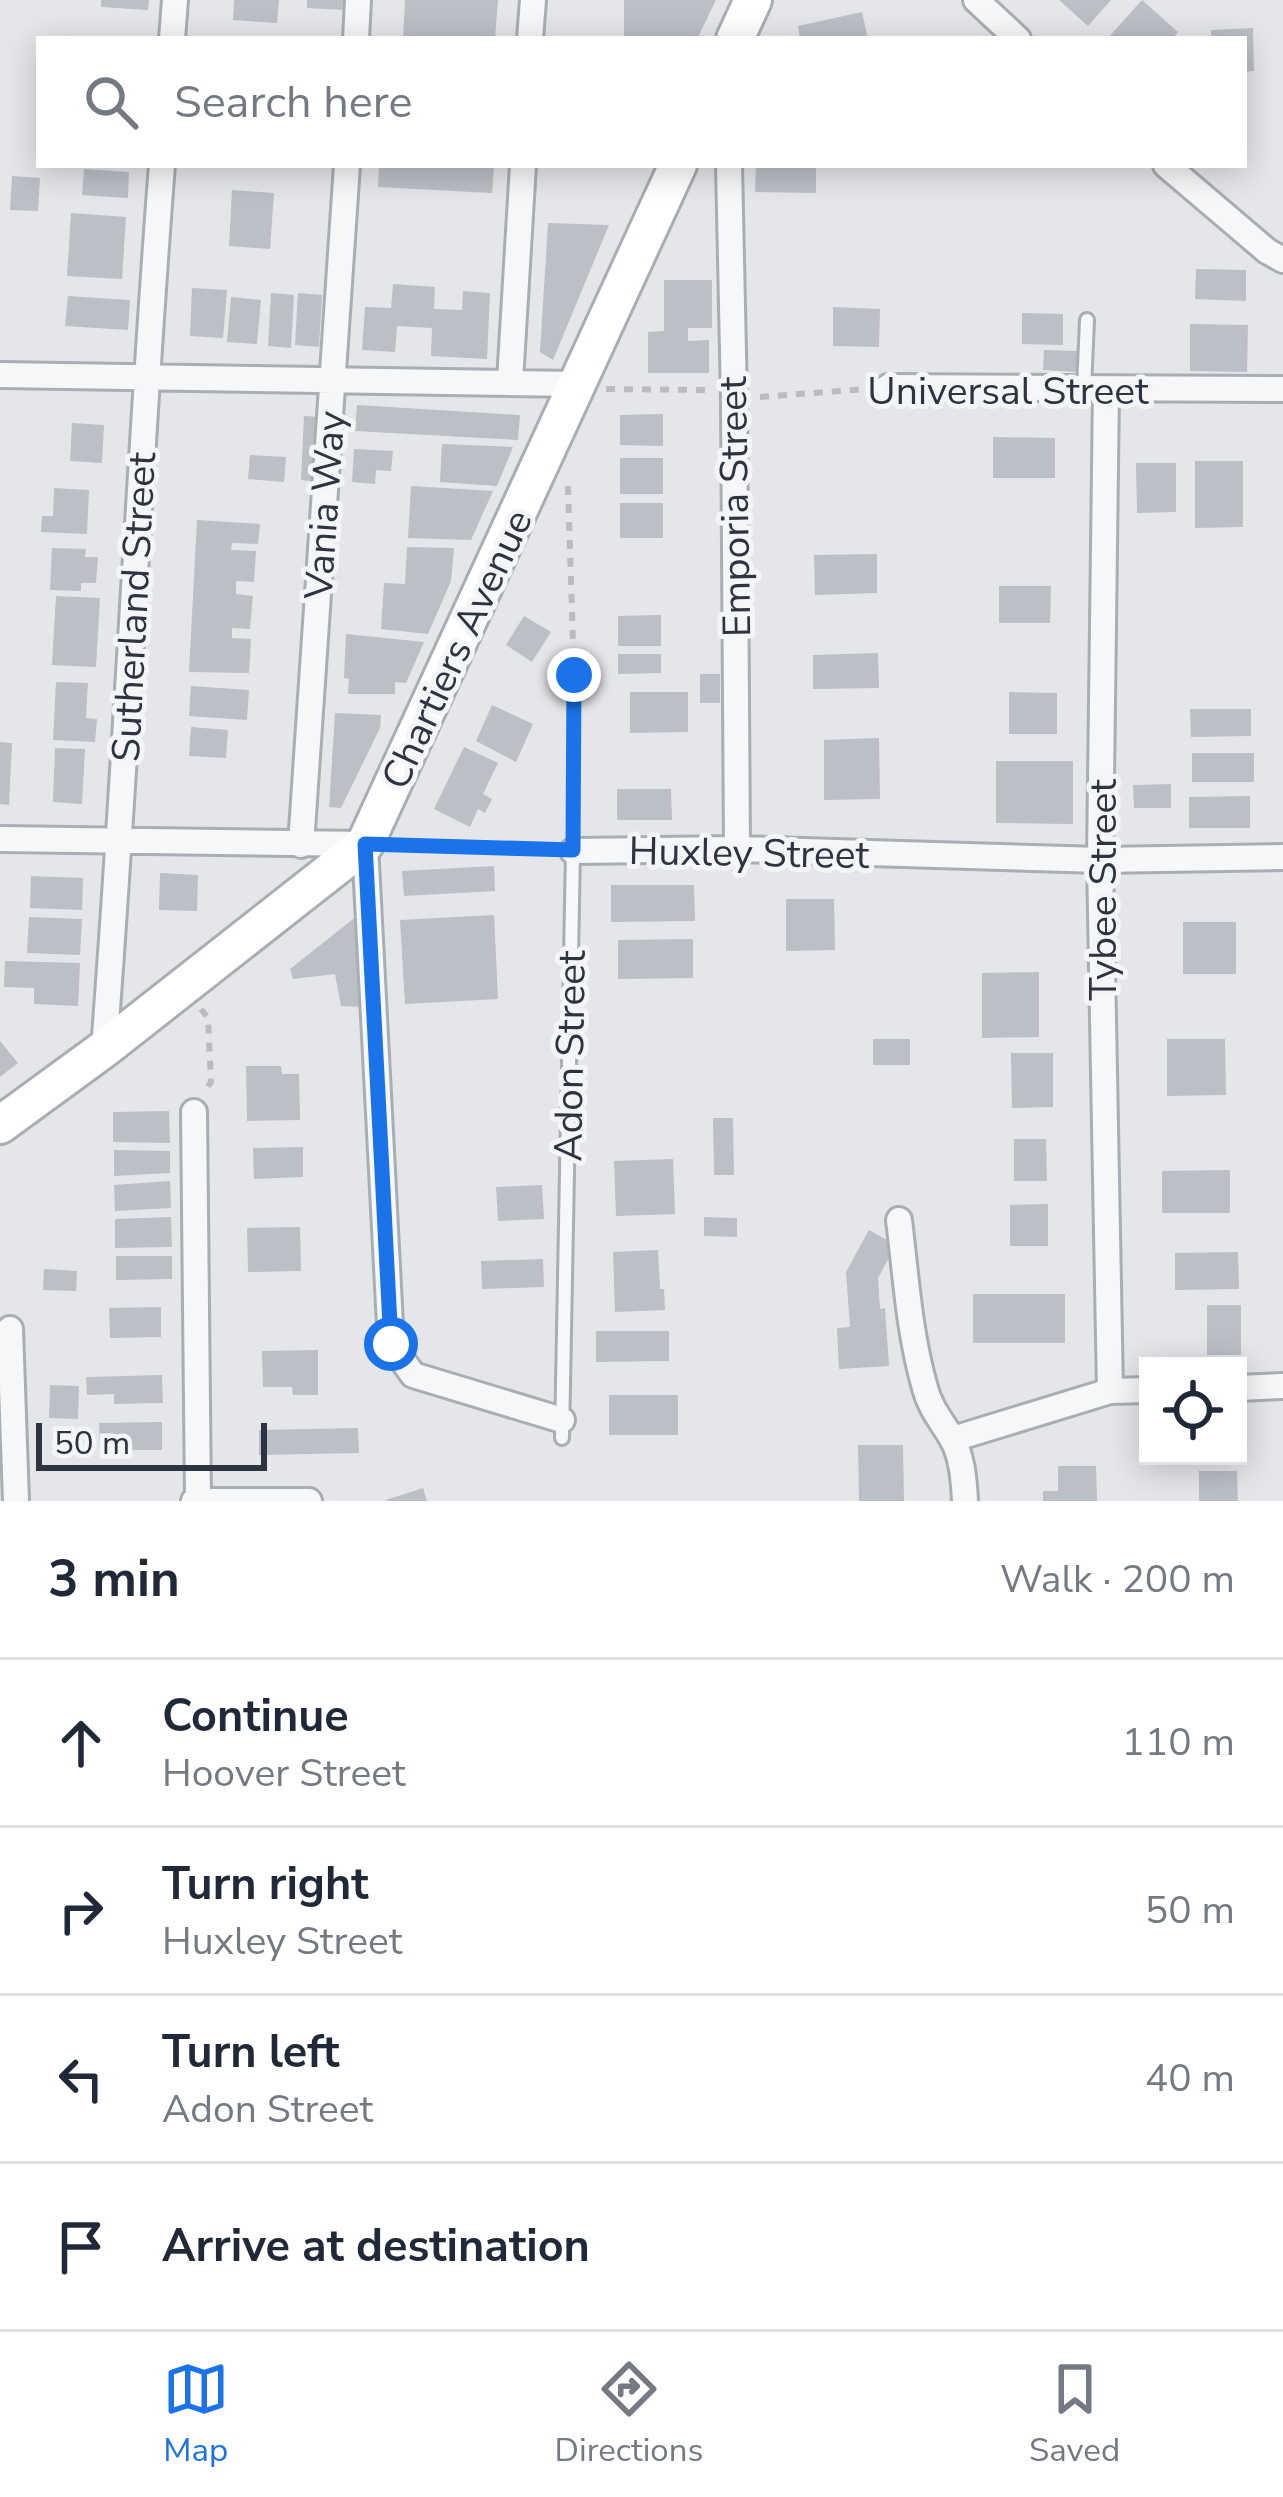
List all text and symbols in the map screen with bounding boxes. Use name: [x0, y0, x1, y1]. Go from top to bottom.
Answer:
search box: [36, 36, 1247, 168]
icon: search: [78, 69, 144, 135]
text: Search here: [174, 72, 413, 133]
street label: Universal Street: [867, 365, 1149, 418]
street label: Emporia Street: [707, 376, 764, 638]
street label: Vania Way: [292, 409, 359, 602]
street label: Sutherland Street: [100, 451, 169, 763]
street label: Chartiers Avenue: [369, 501, 545, 798]
route end: [547, 648, 601, 702]
street label: Tybee Street: [1077, 779, 1130, 1001]
street label: Huxley Street: [628, 825, 870, 882]
street label: Adon Street: [542, 950, 599, 1162]
route start: [364, 1317, 418, 1371]
map controls: [1139, 1357, 1247, 1465]
button: locate: [1139, 1357, 1247, 1465]
scale bar: [36, 1417, 267, 1470]
text: 50 m: [54, 1421, 130, 1466]
text: 3 min: [48, 1544, 180, 1614]
text: Walk · 200 m: [1000, 1553, 1235, 1606]
text: Continue: [162, 1686, 349, 1747]
icon: ahead: [48, 1710, 114, 1776]
text: 110 m: [1121, 1716, 1235, 1769]
text: Hoover Street: [162, 1747, 406, 1800]
text: Turn right: [162, 1854, 369, 1915]
icon: right: [48, 1878, 114, 1944]
text: 50 m: [1145, 1884, 1235, 1937]
text: Huxley Street: [162, 1915, 402, 1968]
text: Turn left: [162, 2022, 340, 2083]
icon: left: [48, 2046, 114, 2112]
text: 40 m: [1145, 2052, 1235, 2105]
text: Adon Street: [162, 2083, 373, 2136]
icon: arrive: [48, 2214, 114, 2280]
text: Arrive at destination: [162, 2216, 590, 2277]
tab: Map: [163, 2356, 229, 2473]
tab: Directions: [555, 2356, 703, 2473]
tab: Saved: [1029, 2356, 1120, 2473]

